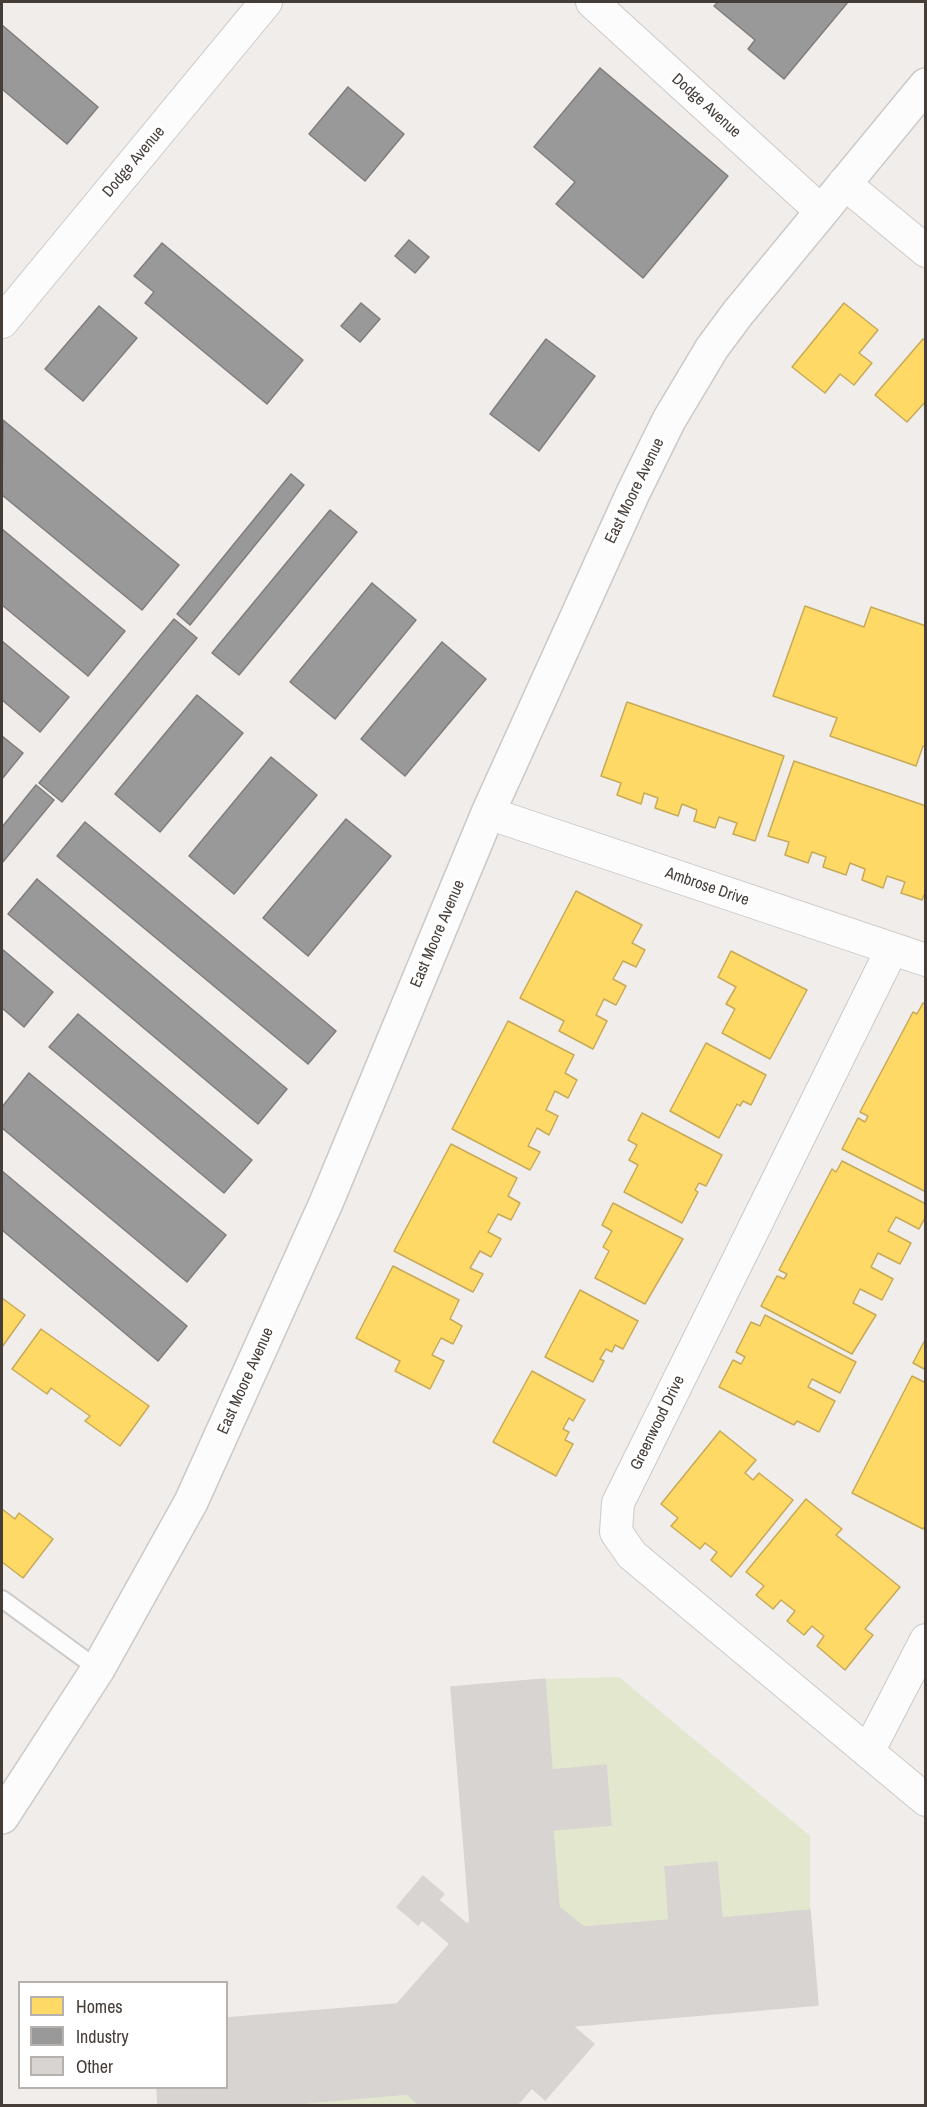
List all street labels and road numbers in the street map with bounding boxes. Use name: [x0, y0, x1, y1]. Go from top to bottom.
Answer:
street label: Dodge Avenue: [667, 70, 745, 142]
street label: Dodge Avenue: [99, 123, 169, 201]
street label: East Moore Avenue: [601, 435, 669, 547]
street label: Ambrose Drive: [663, 864, 751, 910]
street label: East Moore Avenue: [407, 877, 469, 991]
street label: East Moore Avenue: [214, 1325, 278, 1437]
street label: Greenwood Drive: [627, 1373, 689, 1473]

